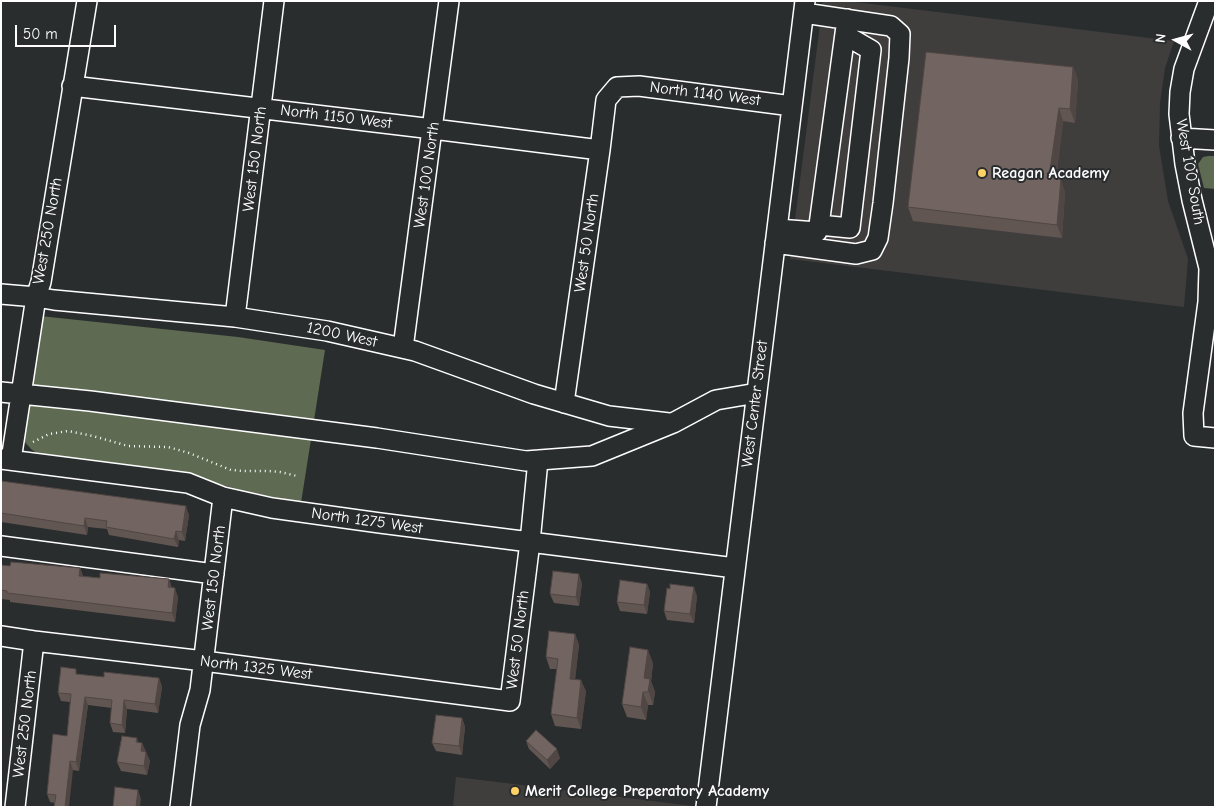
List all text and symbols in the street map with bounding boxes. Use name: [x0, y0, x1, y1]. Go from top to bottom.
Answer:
scale bar: [18, 15, 119, 47]
north arrow: [1151, 15, 1201, 65]
text: 50 m: [23, 25, 58, 43]
text: N: [1152, 33, 1170, 44]
street label: North 1140 West: [649, 78, 761, 110]
street label: North 1150 West: [279, 101, 393, 133]
street label: West 150 North: [239, 105, 271, 213]
street label: West 100 South: [1171, 118, 1209, 226]
street label: West 100 North: [410, 121, 444, 229]
place label: Reagan Academy: [992, 163, 1109, 183]
marker: Reagan Academy: [976, 167, 988, 179]
street label: West 250 North: [29, 176, 67, 286]
street label: West 50 North: [571, 192, 603, 294]
street label: 1200 West: [305, 318, 379, 352]
street label: West Center Street: [738, 339, 772, 469]
street label: North 1275 West: [310, 504, 424, 538]
street label: West 150 North: [198, 524, 230, 632]
street label: West 50 North: [502, 589, 534, 691]
street label: North 1325 West: [199, 652, 313, 684]
street label: West 250 North: [9, 669, 41, 779]
place label: Merit College Preperatory Academy: [525, 781, 769, 801]
marker: Merit College Preperatory Academy: [509, 785, 521, 797]

